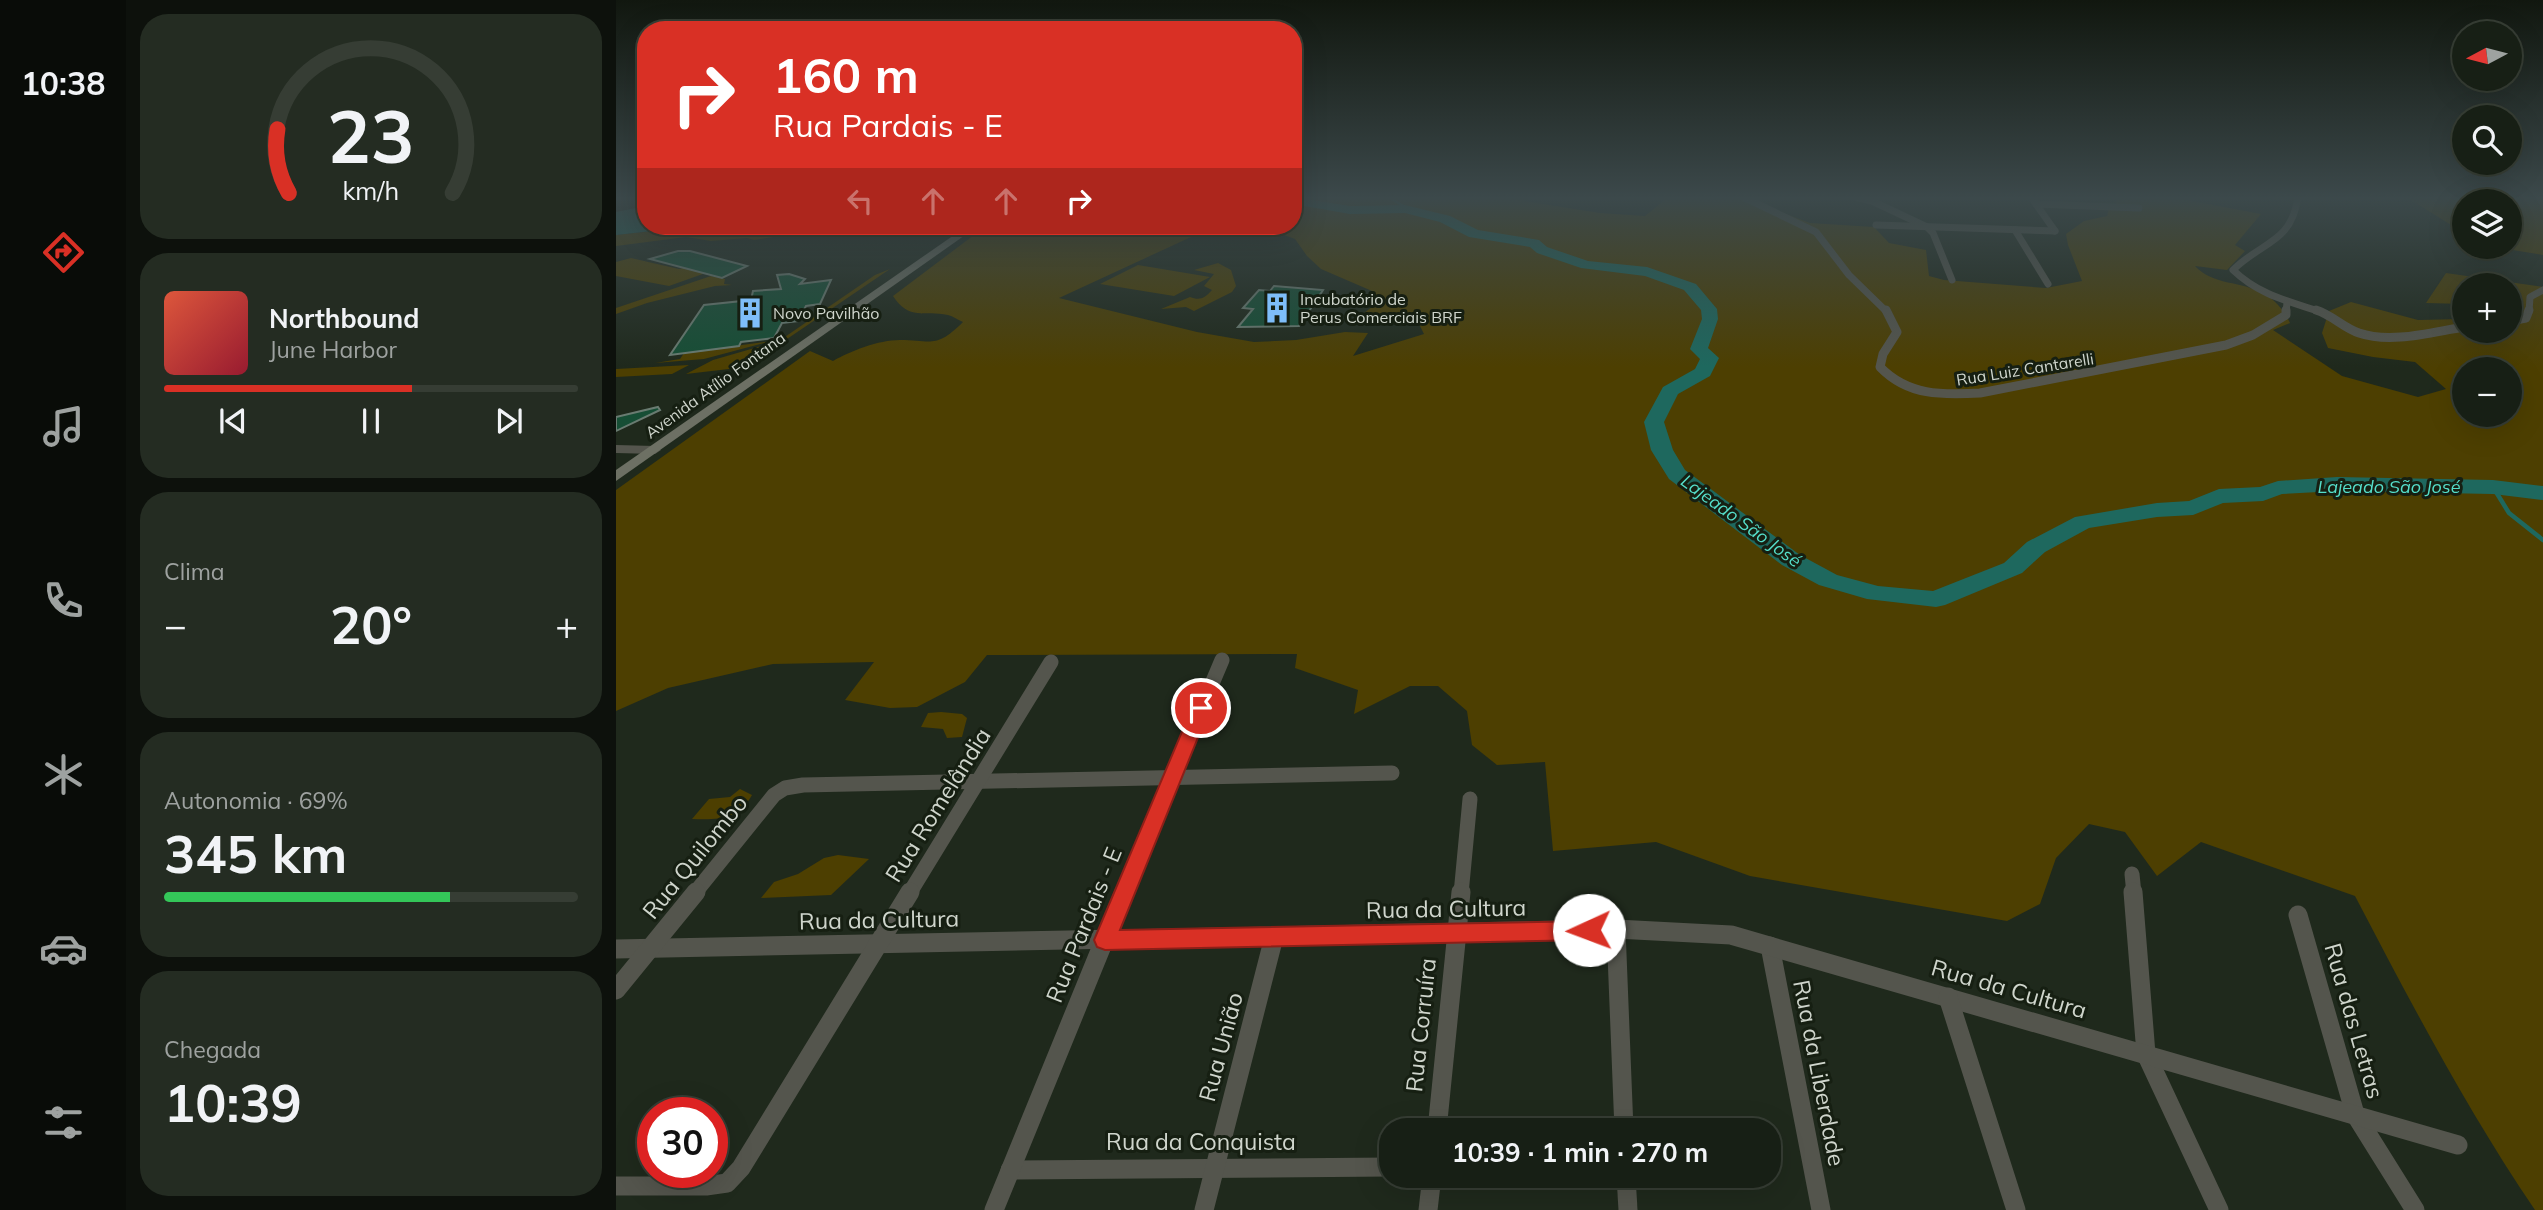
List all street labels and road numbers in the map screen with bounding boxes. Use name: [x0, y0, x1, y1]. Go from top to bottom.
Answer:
street label: Avenida Atílio Fontana: [641, 327, 789, 443]
street label: Rua Luiz Cantarelli: [1955, 348, 2095, 390]
street label: Rua Romelândia: [879, 722, 997, 887]
street label: Rua Quilombo: [636, 789, 753, 925]
street label: Rua Pardais - E: [1039, 843, 1128, 1007]
street label: Rua da Cultura: [1366, 893, 1526, 924]
street label: Rua da Cultura: [799, 904, 959, 935]
street label: Rua das Letras: [2318, 940, 2391, 1102]
street label: Rua da Cultura: [1928, 953, 2090, 1025]
street label: Rua Corruíra: [1399, 957, 1442, 1093]
street label: Rua da Liberdade: [1787, 977, 1852, 1168]
street label: Rua União: [1192, 989, 1249, 1105]
street label: Rua da Conquista: [1106, 1127, 1296, 1156]

